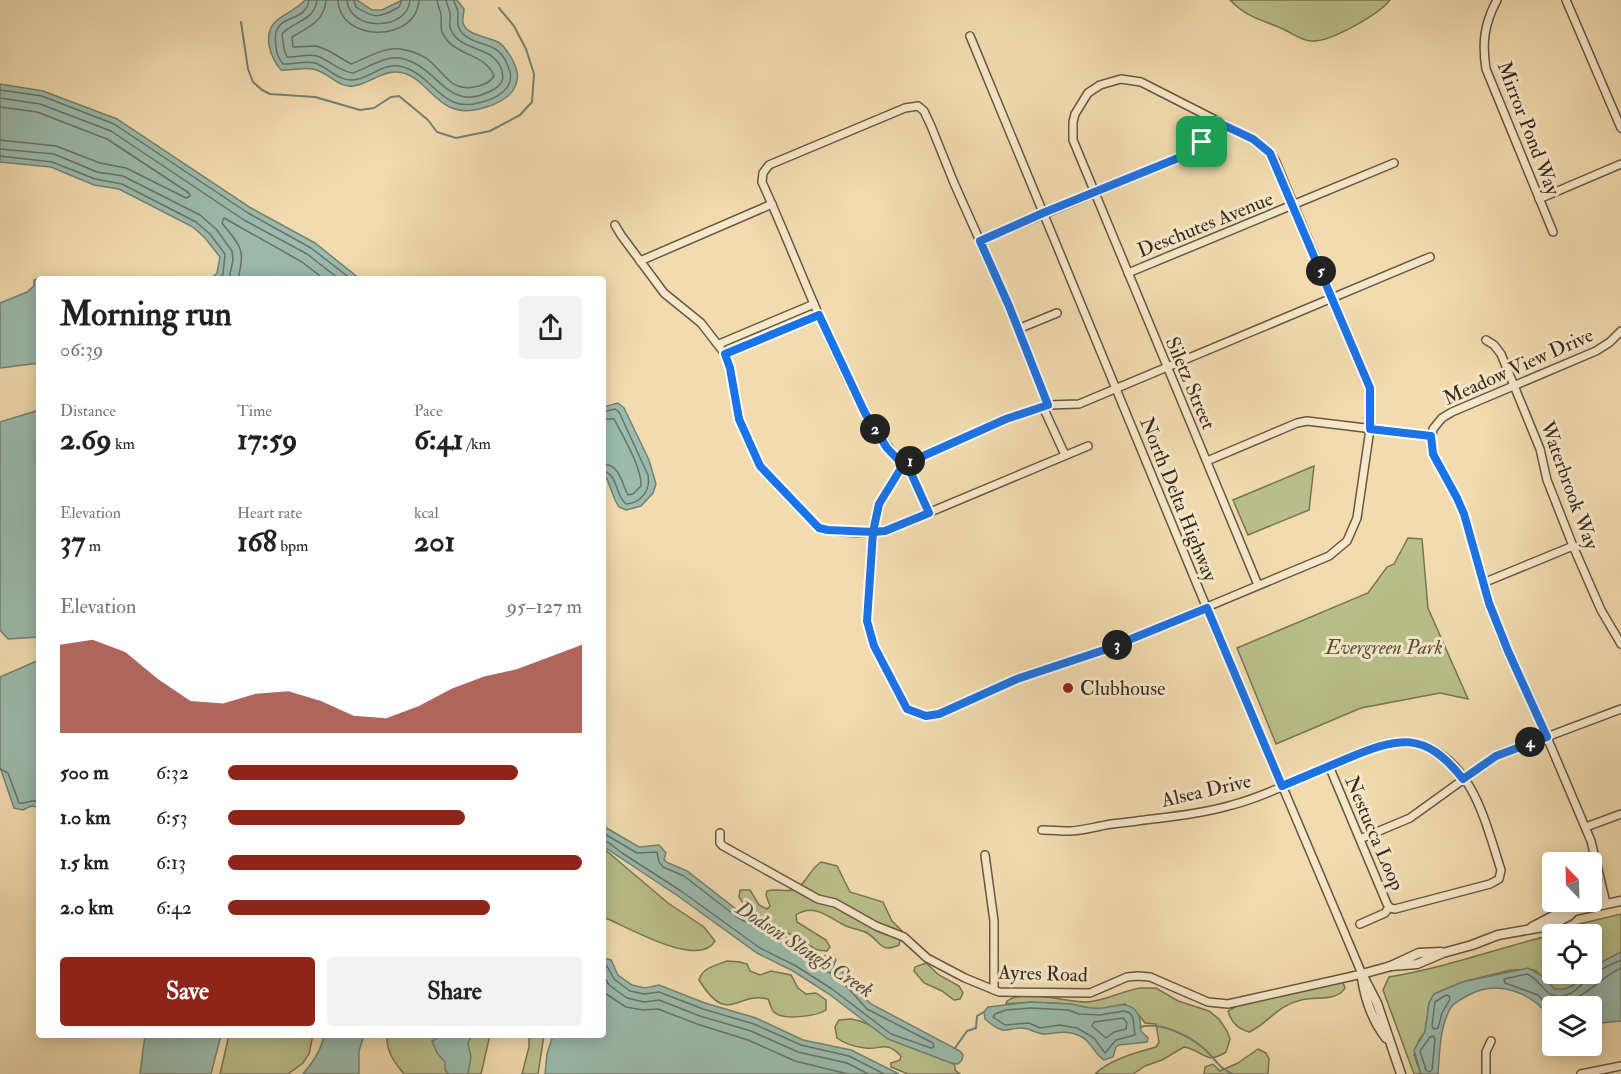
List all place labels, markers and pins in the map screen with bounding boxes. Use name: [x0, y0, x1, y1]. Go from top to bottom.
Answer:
pin: [1176, 116, 1227, 167]
pin: 5: [1306, 256, 1336, 286]
pin: 2: [860, 414, 890, 444]
pin: 1: [895, 446, 925, 476]
pin: 3: [1102, 630, 1132, 660]
place label: Clubhouse: [1080, 676, 1165, 701]
marker: Clubhouse: [1061, 681, 1075, 695]
pin: 4: [1515, 727, 1545, 757]

